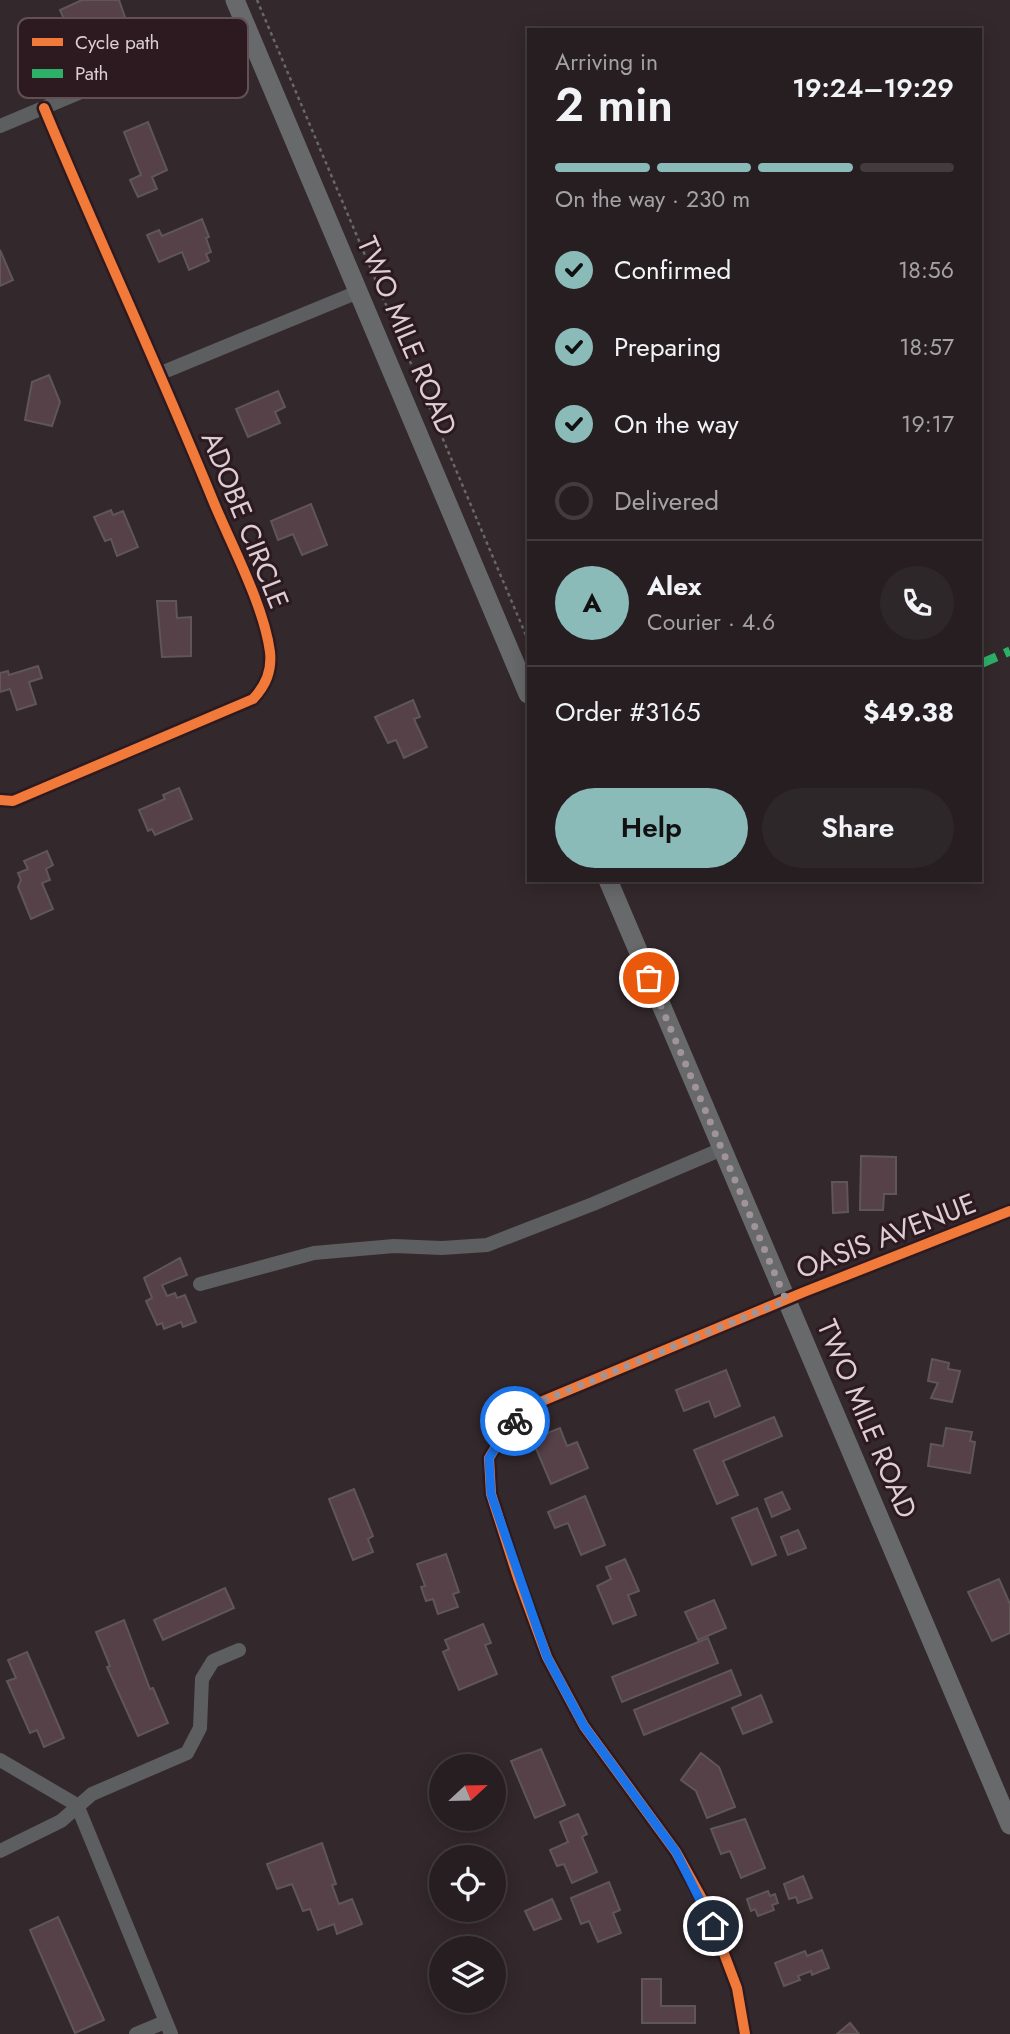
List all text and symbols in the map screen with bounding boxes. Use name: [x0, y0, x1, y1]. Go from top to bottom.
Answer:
legend: [18, 18, 248, 98]
text: Cycle path: [75, 29, 160, 56]
text: Arriving in: [555, 45, 658, 79]
text: Path: [75, 60, 109, 87]
text: 19:24–19:29: [792, 69, 954, 107]
text: 2 min: [555, 72, 673, 138]
text: On the way · 230 m: [555, 182, 750, 216]
street label: TWO MILE ROAD: [347, 230, 467, 442]
icon: check: [555, 251, 593, 289]
text: Confirmed: [614, 251, 731, 289]
text: 18:56: [898, 253, 954, 287]
icon: check: [555, 328, 593, 366]
text: Preparing: [614, 328, 721, 366]
text: 18:57: [899, 330, 954, 364]
icon: check: [555, 405, 593, 443]
text: On the way: [614, 405, 739, 443]
text: 19:17: [901, 407, 954, 441]
street label: ADOBE CIRCLE: [191, 425, 299, 615]
text: Delivered: [614, 482, 719, 520]
button: phone: [880, 566, 954, 640]
text: Alex: [647, 567, 701, 605]
text: A: [582, 584, 602, 622]
text: Courier · 4.6: [647, 605, 775, 639]
text: Order #3165: [555, 693, 701, 731]
text: $49.38: [863, 693, 954, 731]
button: Help: [555, 788, 748, 868]
button: Share: [762, 788, 954, 868]
pin: [619, 948, 679, 1008]
icon: bag: [630, 959, 668, 997]
street label: OASIS AVENUE: [790, 1183, 982, 1289]
street label: TWO MILE ROAD: [807, 1313, 927, 1525]
courier: [480, 1386, 550, 1456]
icon: bike: [496, 1402, 534, 1440]
north arrow: [429, 1754, 506, 1830]
map controls: [429, 1754, 506, 2013]
button: locate: [429, 1845, 506, 1922]
pin: [683, 1896, 743, 1956]
icon: home: [694, 1907, 732, 1945]
button: layers: [429, 1936, 506, 2013]

